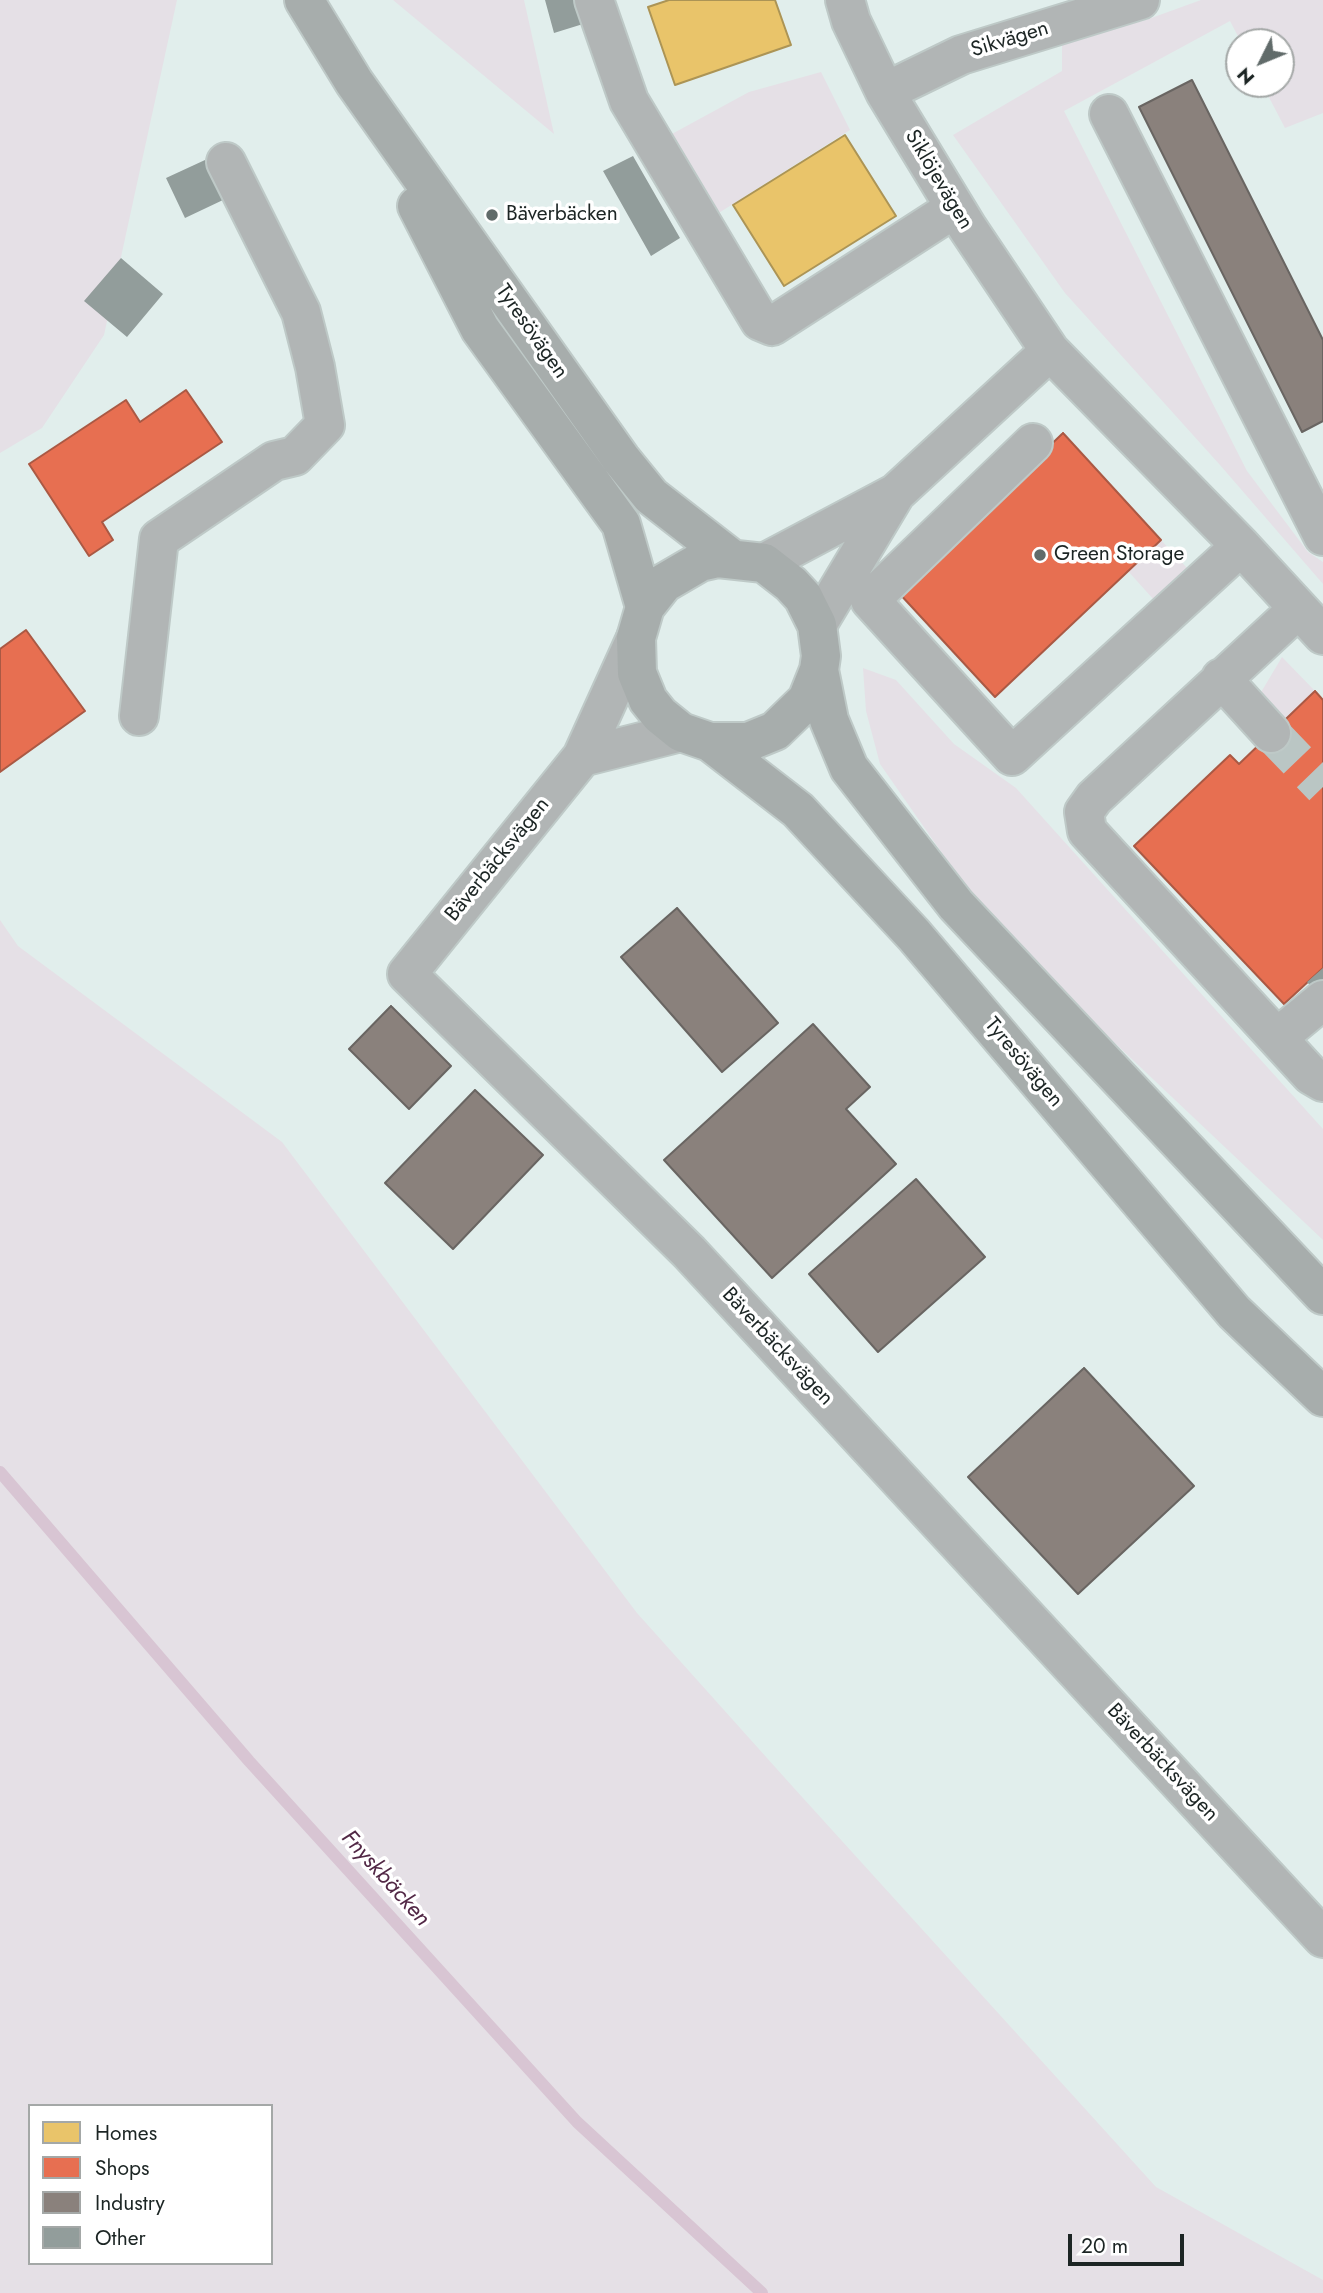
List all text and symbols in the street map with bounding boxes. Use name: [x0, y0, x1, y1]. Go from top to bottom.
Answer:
street label: Sikvägen: [968, 16, 1052, 64]
north arrow: [1225, 28, 1295, 98]
text: N: [1231, 62, 1261, 91]
street label: Siklöjevägen: [898, 126, 978, 234]
place label: Bäverbäcken: [506, 202, 618, 228]
marker: Bäverbäcken: [484, 207, 500, 223]
street label: Tyresövägen: [489, 280, 573, 384]
place label: Green Storage: [1054, 542, 1184, 568]
marker: Green Storage: [1032, 547, 1048, 563]
street label: Bäverbäcksvägen: [440, 793, 556, 927]
street label: Tyresövägen: [978, 1013, 1068, 1113]
street label: Bäverbäcksvägen: [716, 1283, 838, 1411]
street label: Bäverbäcksvägen: [1101, 1699, 1223, 1827]
water label: Fnyskbäcken: [335, 1825, 435, 1933]
legend: [28, 2104, 273, 2265]
text: Homes: [95, 2118, 157, 2148]
text: Shops: [95, 2153, 149, 2183]
text: Industry: [95, 2188, 165, 2218]
scale bar: [1071, 2220, 1186, 2264]
text: Other: [95, 2223, 146, 2253]
text: 20 m: [1081, 2231, 1128, 2261]

